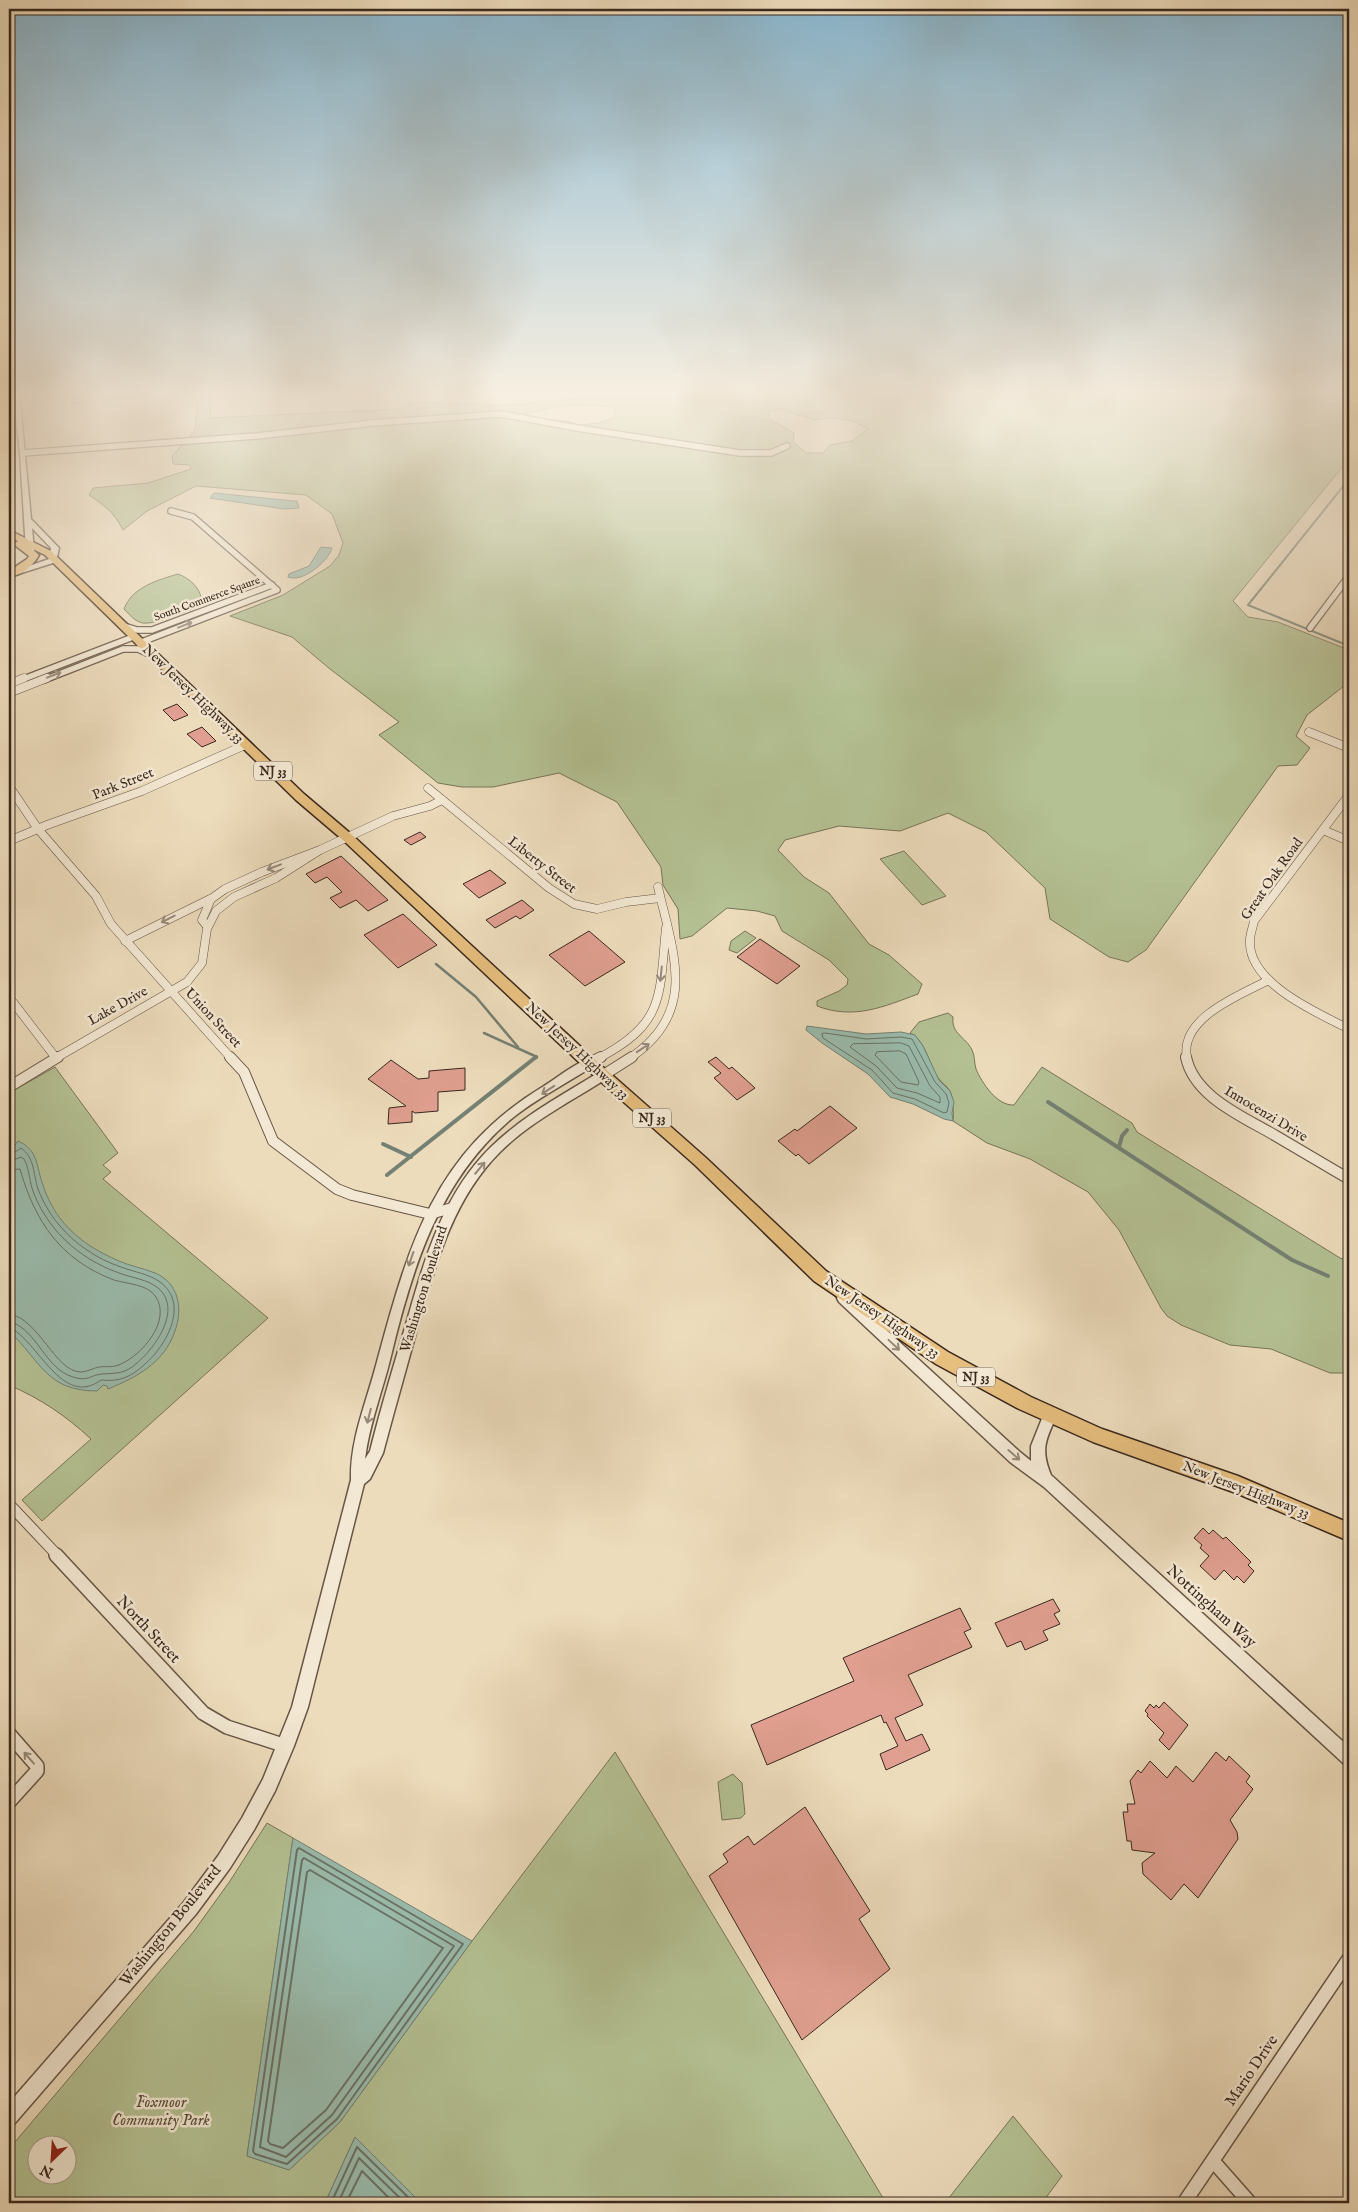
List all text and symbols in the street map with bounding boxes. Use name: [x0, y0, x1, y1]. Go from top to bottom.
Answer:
street label: South Commerce Sqaure: [152, 573, 262, 625]
one-way arrow: [176, 620, 192, 629]
street label: New Jersey Highway 33: [138, 641, 248, 747]
one-way arrow: [46, 670, 61, 679]
road number: NJ 33: [254, 761, 292, 780]
street label: Park Street: [90, 764, 156, 804]
street label: Liberty Street: [504, 833, 580, 898]
street label: Great Oak Road: [1237, 834, 1307, 924]
one-way arrow: [267, 863, 282, 873]
one-way arrow: [160, 915, 175, 925]
one-way arrow: [656, 966, 666, 982]
street label: Lake Drive: [85, 982, 151, 1030]
street label: Union Street: [181, 984, 245, 1052]
street label: New Jersey Highway 33: [522, 998, 632, 1104]
one-way arrow: [635, 1043, 649, 1053]
street label: Innocenzi Drive: [1221, 1082, 1312, 1146]
one-way arrow: [541, 1085, 555, 1095]
road number: NJ 33: [633, 1108, 671, 1128]
one-way arrow: [474, 1162, 485, 1175]
street label: Washington Boulevard: [396, 1223, 452, 1355]
one-way arrow: [406, 1251, 416, 1267]
street label: New Jersey Highway 33: [821, 1272, 943, 1362]
one-way arrow: [888, 1339, 900, 1351]
road number: NJ 33: [957, 1368, 995, 1386]
one-way arrow: [364, 1407, 373, 1423]
one-way arrow: [1007, 1449, 1020, 1461]
street label: New Jersey Highway 33: [1180, 1457, 1312, 1523]
street label: Nottingham Way: [1162, 1561, 1260, 1653]
street label: North Street: [112, 1592, 185, 1668]
one-way arrow: [24, 1751, 35, 1764]
street label: Washington Boulevard: [116, 1861, 226, 1991]
street label: Mario Drive: [1221, 2032, 1283, 2110]
park label: Foxmoor Community Park: [112, 2093, 210, 2131]
north arrow: [28, 2134, 78, 2184]
text: N: [38, 2160, 57, 2182]

